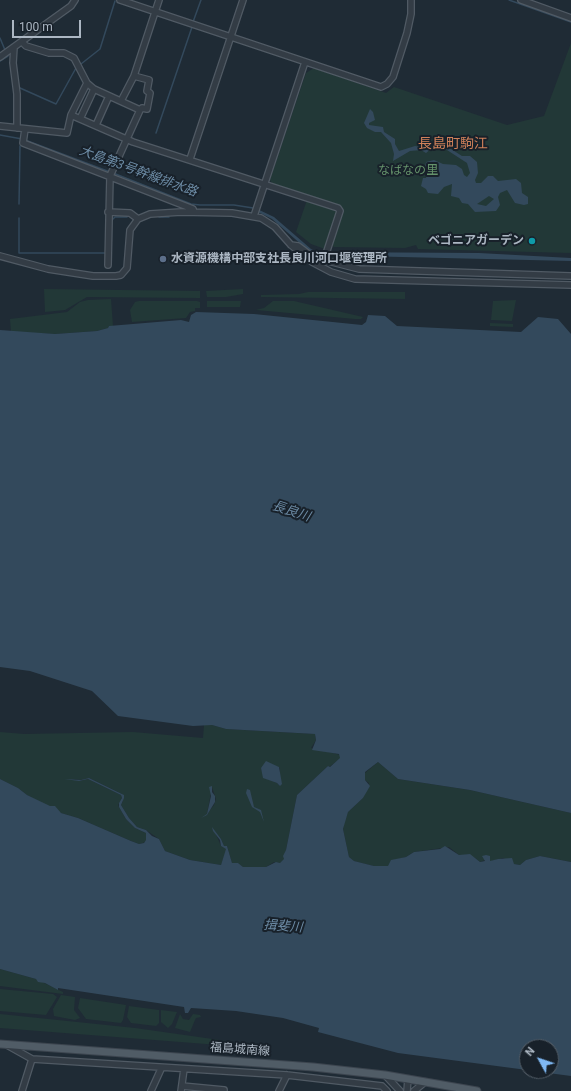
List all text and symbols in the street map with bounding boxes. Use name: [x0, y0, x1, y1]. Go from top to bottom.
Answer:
scale bar: [14, 12, 83, 38]
text: 100 m: [19, 20, 53, 34]
district label: 長島町駒江: [418, 136, 488, 152]
water label: 大島第3号幹線排水路: [77, 143, 199, 201]
park label: なばなの里: [378, 164, 438, 178]
place label: ベゴニアガーデン: [428, 234, 524, 248]
marker: ベゴニアガーデン: [527, 236, 537, 246]
place label: 水資源機構中部支社長良川河口堰管理所: [171, 252, 387, 266]
marker: 水資源機構中部支社長良川河口堰管理所: [158, 254, 168, 264]
water label: 長良川: [270, 499, 312, 525]
water label: 揖斐川: [263, 918, 303, 936]
north arrow: [519, 1039, 559, 1079]
street label: 福島城南線: [210, 1041, 270, 1059]
text: N: [523, 1044, 538, 1059]

